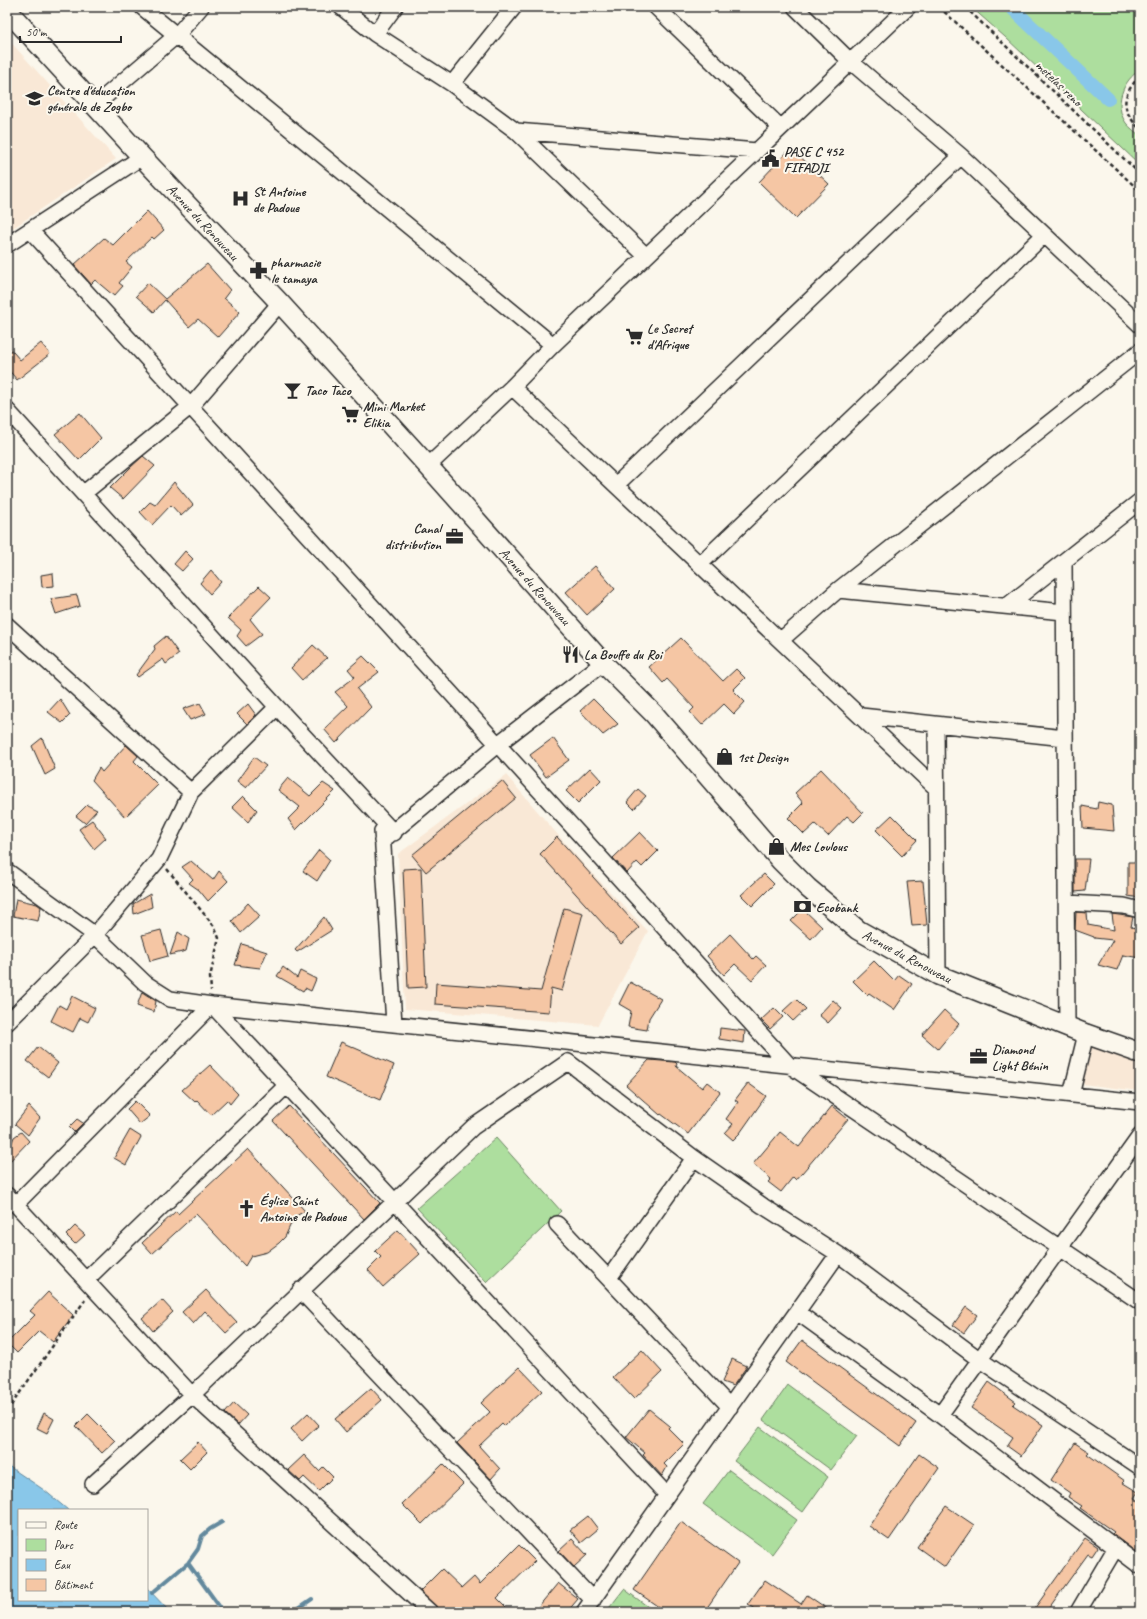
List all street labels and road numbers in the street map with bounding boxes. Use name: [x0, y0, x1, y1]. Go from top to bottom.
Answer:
street label: metelas reno: [1032, 57, 1087, 111]
street label: Avenue du Renouveau: [163, 181, 243, 265]
street label: Avenue du Renouveau: [495, 544, 574, 629]
street label: Avenue du Renouveau: [859, 926, 955, 987]

